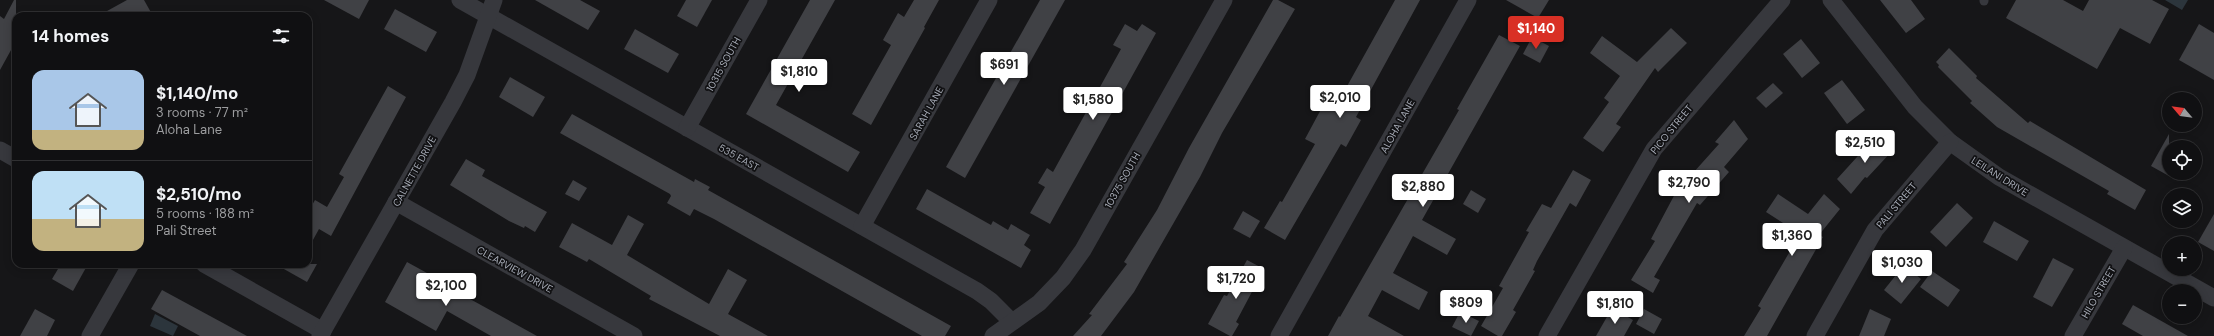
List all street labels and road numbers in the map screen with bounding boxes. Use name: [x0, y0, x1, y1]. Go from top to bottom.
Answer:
street label: 10315 SOUTH: [703, 35, 744, 94]
street label: SARAH LANE: [906, 84, 947, 142]
street label: ALOHA LANE: [1377, 97, 1418, 155]
street label: PICO STREET: [1648, 102, 1695, 157]
street label: CALNETTE DRIVE: [390, 133, 439, 209]
street label: 535 EAST: [716, 141, 762, 174]
street label: 10375 SOUTH: [1102, 150, 1143, 211]
street label: LEILANI DRIVE: [1969, 154, 2031, 199]
street label: PALI STREET: [1873, 179, 1920, 231]
street label: CLEARVIEW DRIVE: [474, 243, 555, 296]
street label: HILO STREET: [2078, 263, 2119, 321]

